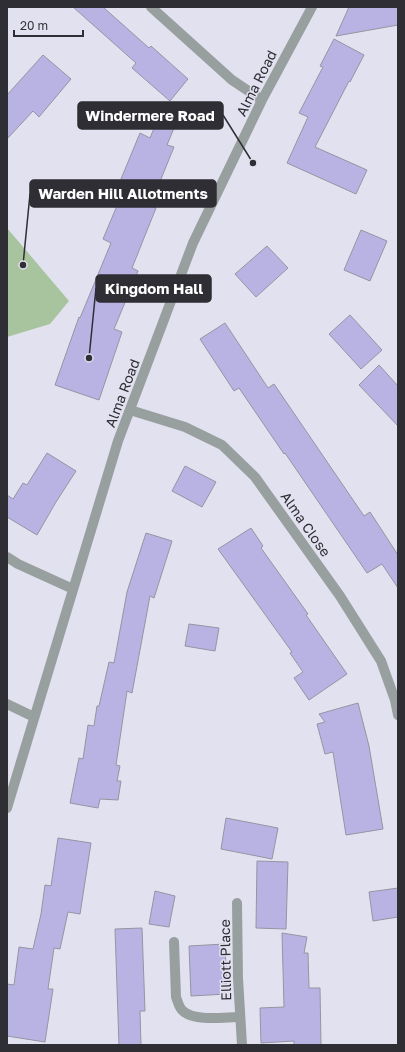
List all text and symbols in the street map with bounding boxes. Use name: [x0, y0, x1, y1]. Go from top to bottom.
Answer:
scale bar: [14, 12, 83, 38]
text: 20 m: [20, 18, 48, 33]
street label: Alma Road: [232, 47, 280, 119]
callout: Windermere Road: [78, 102, 223, 129]
text: Windermere Road: [85, 106, 215, 124]
callout: Warden Hill Allotments: [30, 180, 216, 207]
text: Warden Hill Allotments: [38, 184, 208, 202]
callout: Kingdom Hall: [96, 275, 211, 302]
text: Kingdom Hall: [105, 279, 203, 297]
street label: Alma Road: [101, 356, 143, 430]
street label: Alma Close: [277, 488, 335, 560]
street label: Elliott Place: [216, 919, 234, 1001]

